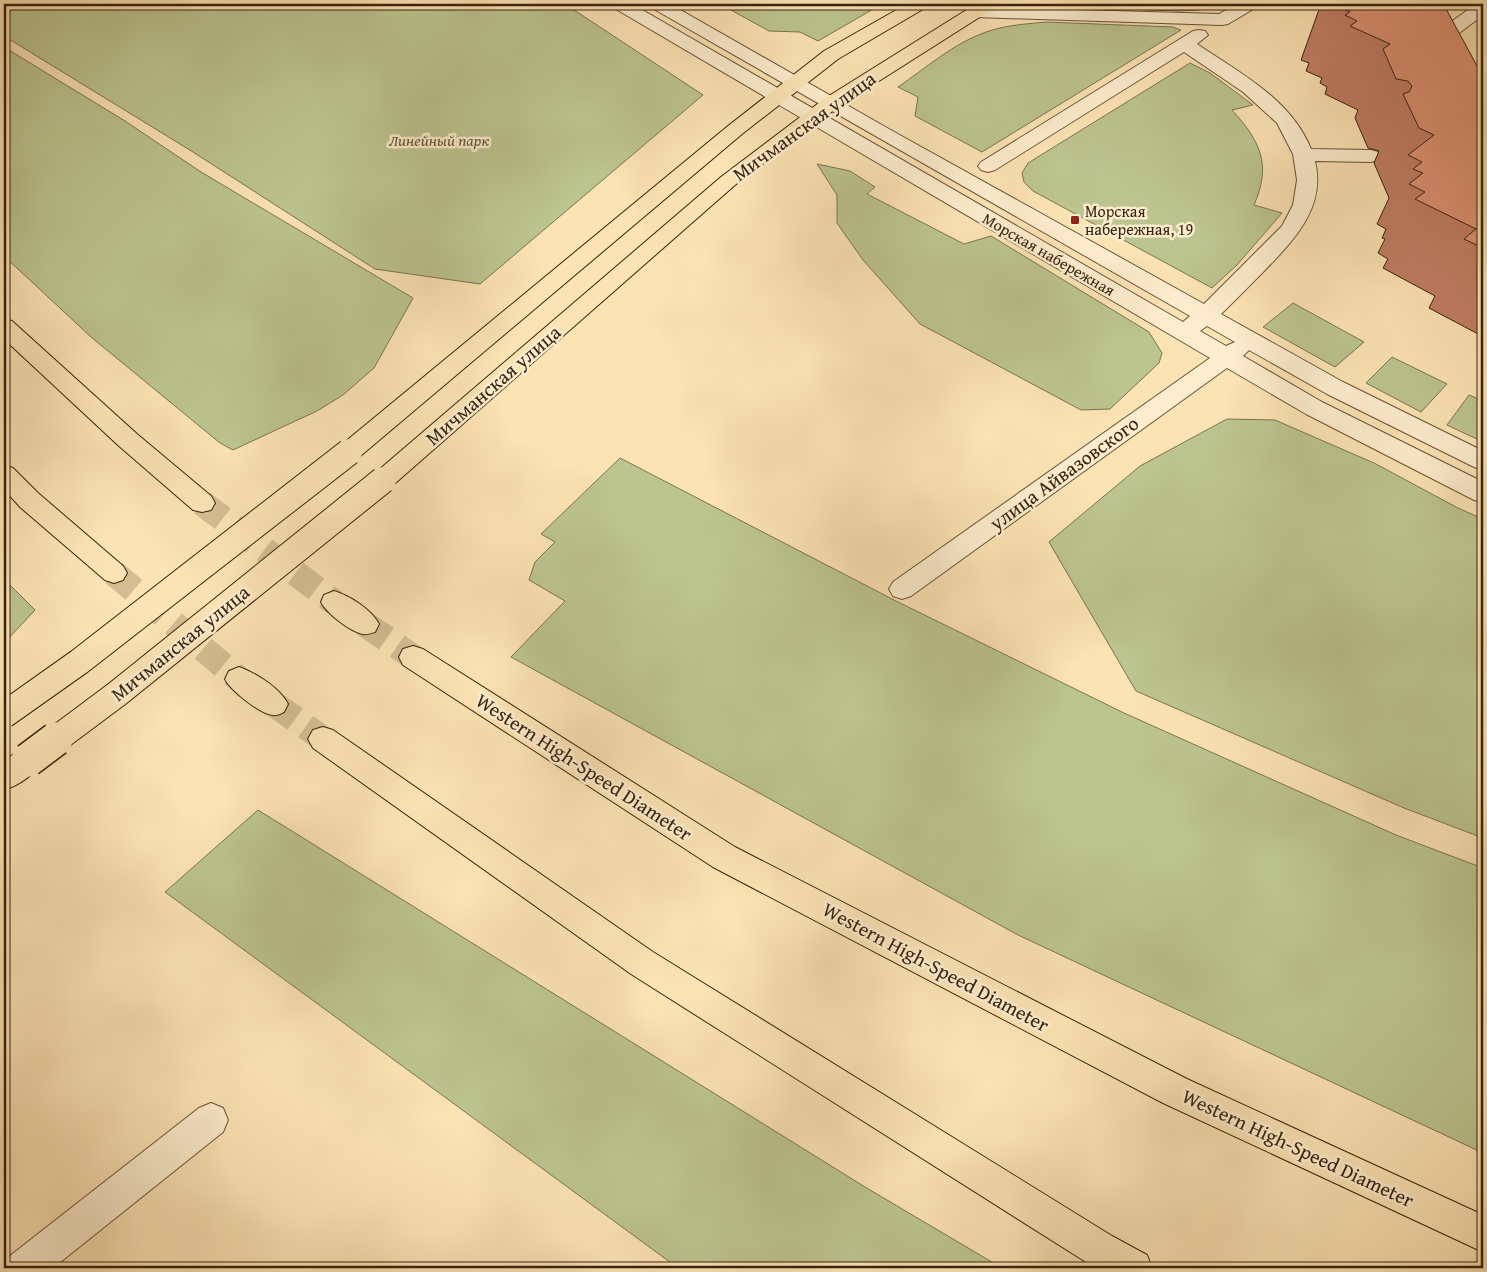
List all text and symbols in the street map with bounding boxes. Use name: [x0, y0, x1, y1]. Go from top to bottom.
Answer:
street label: Мичманская улица: [726, 63, 882, 188]
park label: Линейный парк: [389, 128, 489, 152]
place label: Морская набережная, 19: [1085, 199, 1194, 241]
street label: Морская набережная: [978, 206, 1120, 302]
marker: Морская набережная, 19: [1069, 214, 1081, 226]
street label: Мичманская улица: [419, 317, 567, 452]
street label: улица Айвазовского: [982, 408, 1144, 537]
street label: Мичманская улица: [104, 577, 256, 708]
street label: Western High-Speed Diameter: [470, 686, 698, 848]
street label: Western High-Speed Diameter: [818, 894, 1055, 1039]
street label: Western High-Speed Diameter: [1178, 1081, 1419, 1214]

